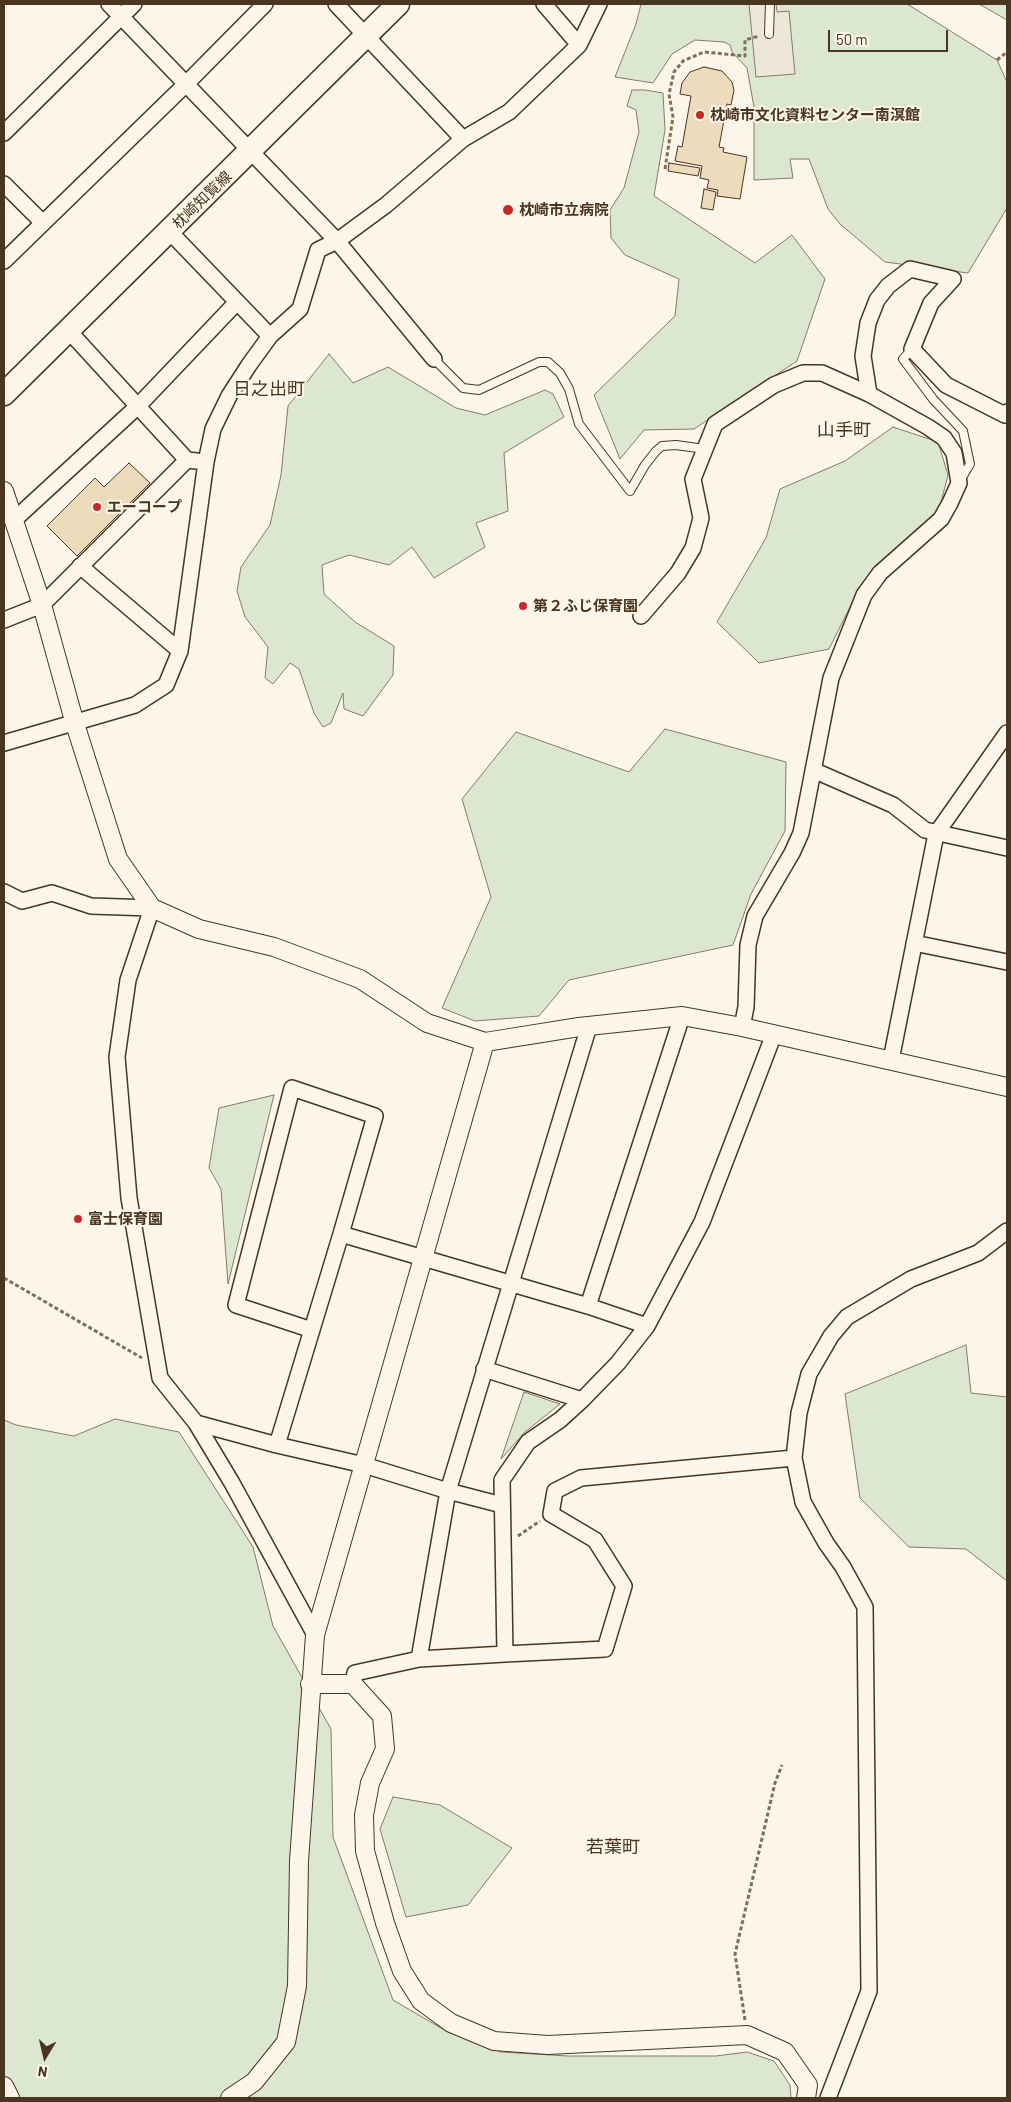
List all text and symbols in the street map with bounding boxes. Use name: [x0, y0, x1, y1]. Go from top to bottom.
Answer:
scale bar: [831, 20, 951, 52]
text: 50 m: [836, 30, 868, 48]
place label: 枕崎市文化資料センター南溟館: [710, 106, 920, 124]
marker: 枕崎市文化資料センター南溟館: [694, 109, 706, 121]
street label: 枕崎知覧線: [169, 167, 235, 233]
place label: 枕崎市立病院: [519, 201, 609, 219]
marker: 枕崎市立病院: [501, 203, 515, 217]
district label: 日之出町: [233, 378, 305, 400]
district label: 山手町: [817, 419, 871, 441]
place label: エーコープ: [107, 498, 182, 516]
marker: エーコープ: [91, 501, 103, 513]
place label: 第２ふじ保育園: [533, 597, 638, 615]
marker: 第２ふじ保育園: [517, 600, 529, 612]
place label: 富士保育園: [88, 1210, 163, 1228]
marker: 富士保育園: [72, 1213, 84, 1225]
district label: 若葉町: [586, 1836, 640, 1858]
north arrow: [20, 2032, 70, 2082]
text: N: [37, 2063, 49, 2081]

